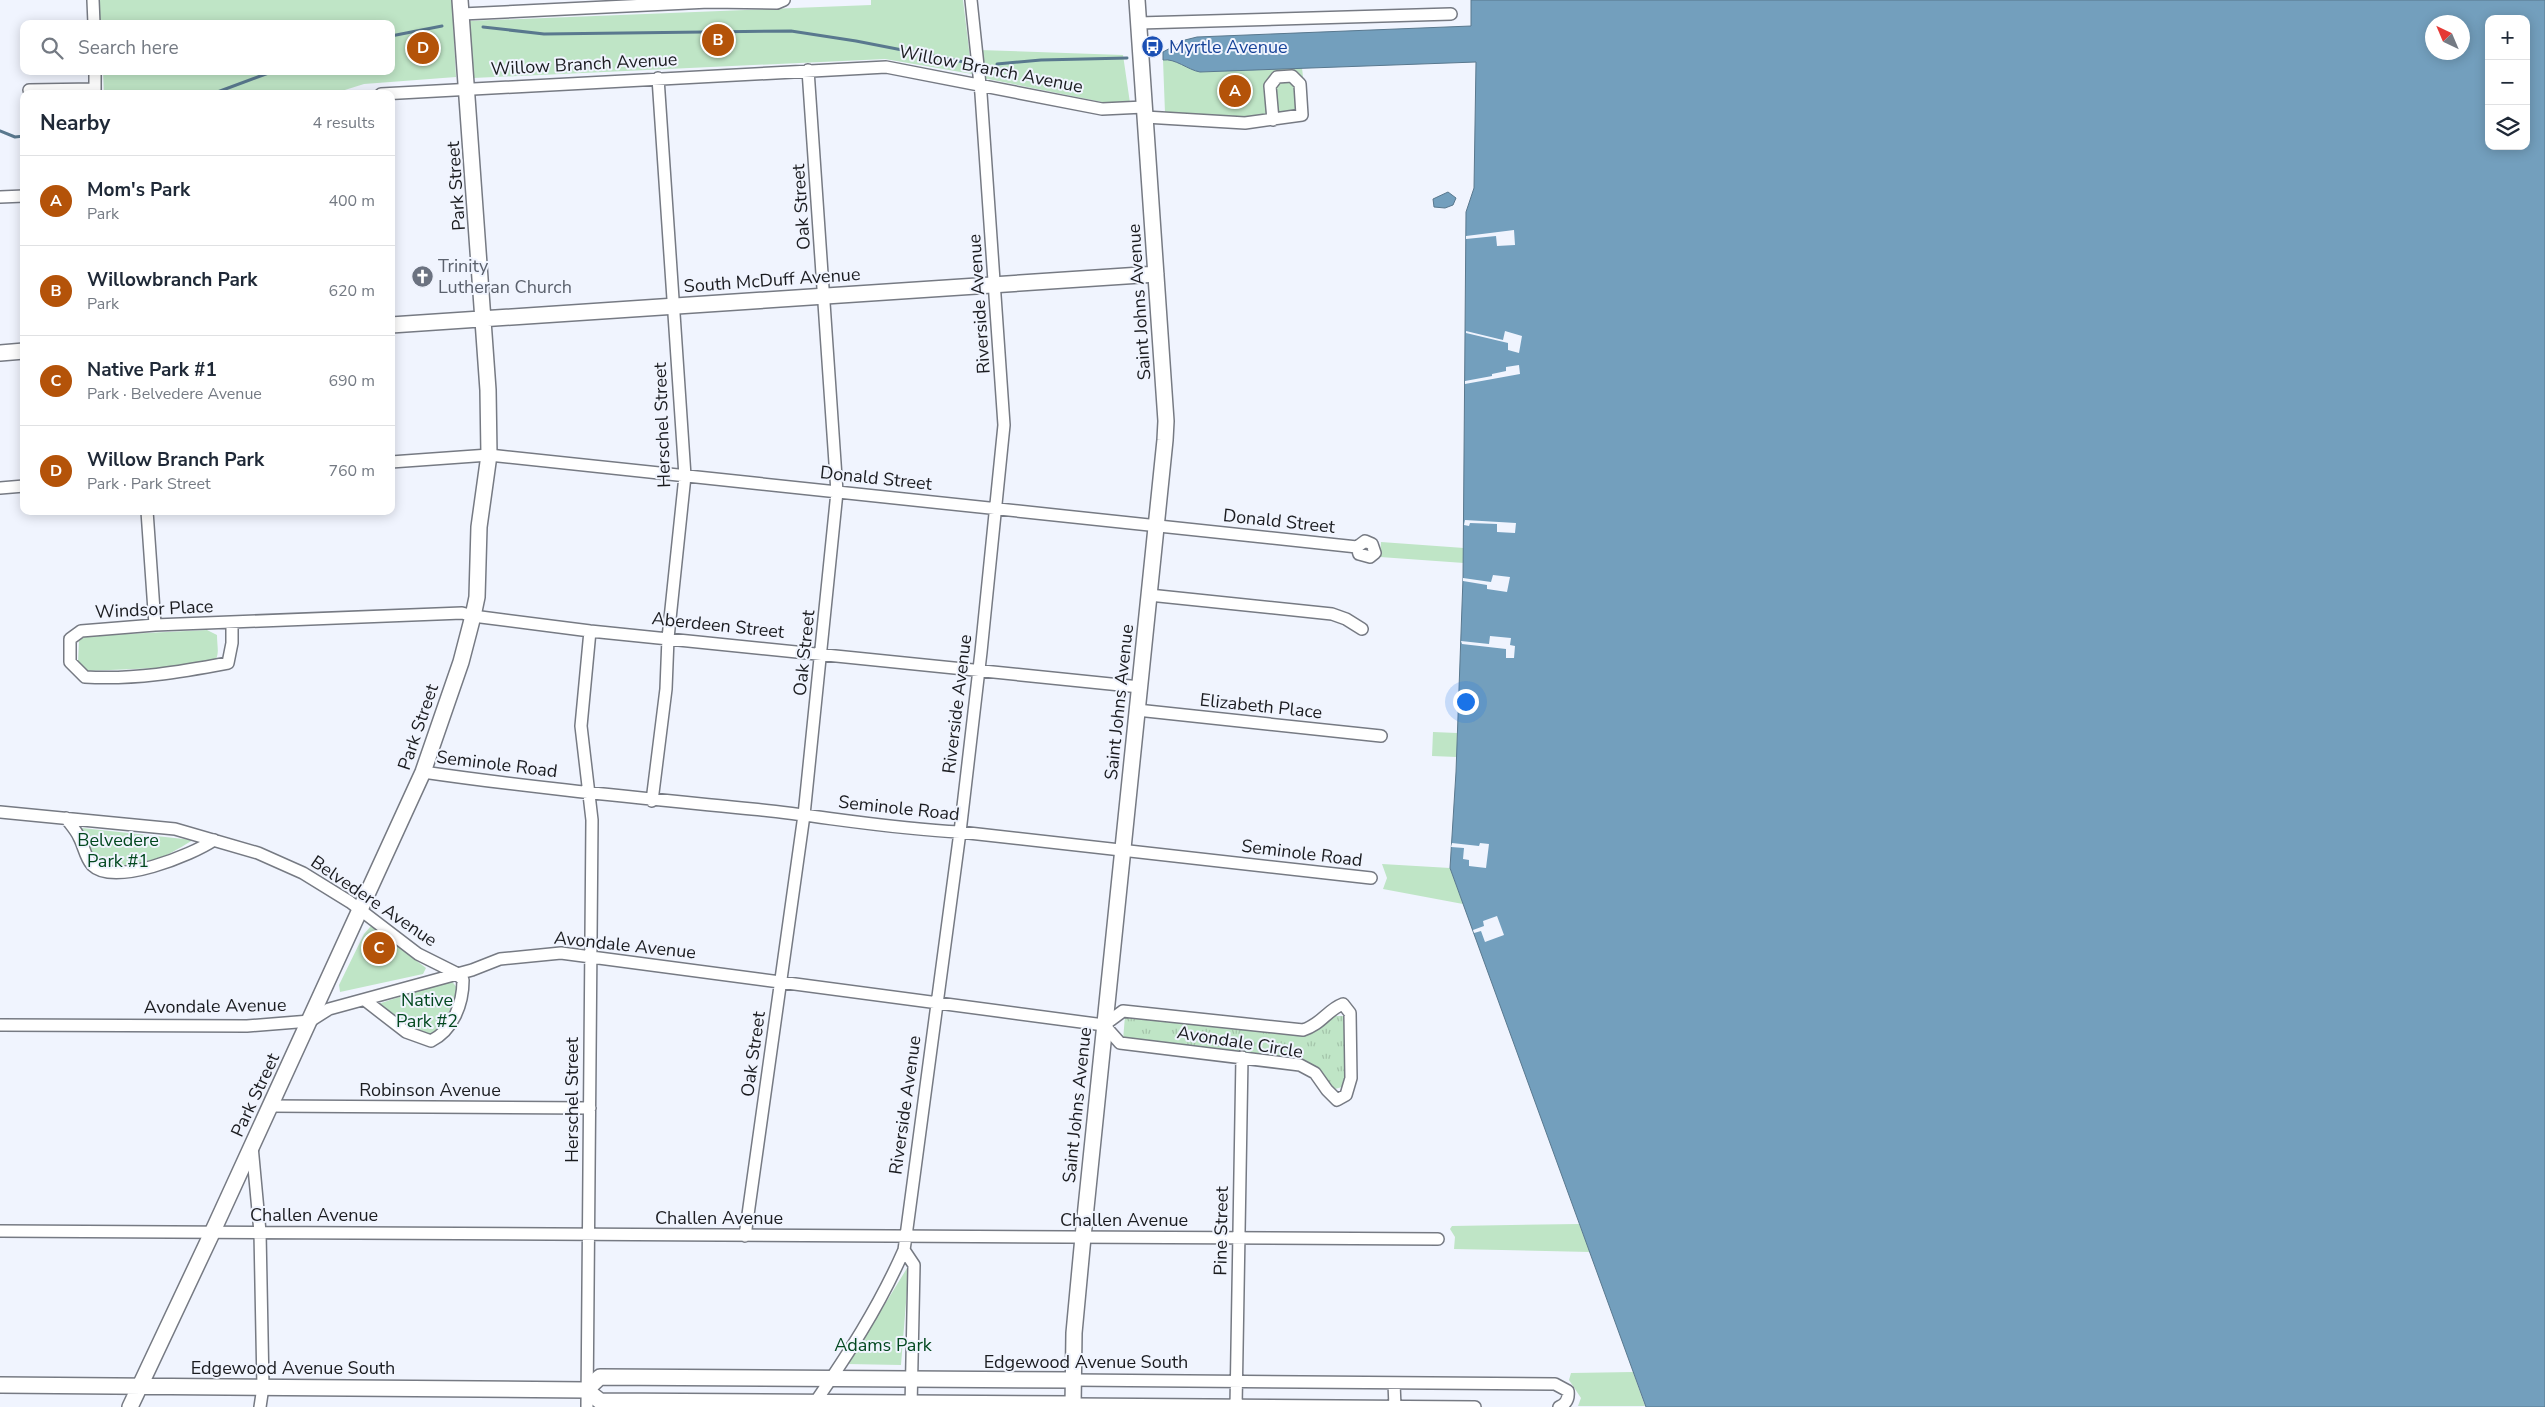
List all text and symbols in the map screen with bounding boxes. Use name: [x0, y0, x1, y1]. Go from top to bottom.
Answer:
north arrow: [2425, 15, 2470, 60]
map controls: [2485, 15, 2530, 150]
button: +: [2485, 15, 2530, 60]
search box: [20, 20, 395, 75]
pin: B: [702, 21, 734, 59]
pin: D: [407, 29, 439, 67]
icon: search: [38, 34, 66, 62]
text: Search here: [78, 35, 179, 61]
bus stop icon: Myrtle Avenue: [1141, 35, 1165, 59]
place label: Myrtle Avenue: [1169, 35, 1288, 59]
street label: Willow Branch Avenue: [897, 39, 1085, 99]
street label: Willow Branch Avenue: [490, 47, 678, 81]
button: −: [2485, 60, 2530, 105]
pin: A: [1219, 72, 1251, 110]
button: layers: [2485, 105, 2530, 150]
text: Nearby: [40, 109, 110, 137]
text: 4 results: [313, 112, 375, 134]
street label: Park Street: [441, 140, 471, 232]
street label: Oak Street: [786, 163, 816, 251]
text: Mom's Park: [87, 177, 190, 203]
text: A: [50, 190, 62, 212]
text: 400 m: [328, 190, 375, 212]
text: Park: [87, 203, 119, 225]
street label: Saint Johns Avenue: [1122, 223, 1156, 381]
street label: Riverside Avenue: [962, 233, 996, 375]
place label: Trinity Lutheran Church: [438, 254, 572, 299]
street label: South McDuff Avenue: [683, 262, 861, 298]
church icon: Trinity Lutheran Church: [410, 264, 434, 288]
text: Willowbranch Park: [87, 267, 257, 293]
text: B: [50, 280, 62, 302]
text: 620 m: [328, 280, 375, 302]
text: Park: [87, 293, 119, 315]
text: Native Park #1: [87, 357, 217, 383]
street label: Herschel Street: [648, 361, 676, 488]
text: C: [51, 370, 61, 392]
text: 690 m: [328, 370, 375, 392]
text: Park · Belvedere Avenue: [87, 383, 262, 405]
text: Willow Branch Park: [87, 447, 264, 473]
text: D: [50, 460, 62, 482]
text: 760 m: [328, 460, 375, 482]
street label: Donald Street: [819, 460, 934, 496]
text: Park · Park Street: [87, 473, 211, 495]
street label: Donald Street: [1222, 503, 1337, 539]
street label: Windsor Place: [94, 594, 214, 624]
street label: Aberdeen Street: [651, 606, 786, 644]
street label: Oak Street: [788, 608, 821, 697]
street label: Saint Johns Avenue: [1099, 623, 1139, 781]
street label: Riverside Avenue: [937, 633, 977, 775]
street label: Park Street: [392, 680, 444, 773]
street label: Elizabeth Place: [1199, 688, 1323, 724]
your location: [1453, 689, 1479, 715]
street label: Seminole Road: [435, 745, 559, 783]
street label: Seminole Road: [837, 790, 961, 826]
park label: Belvedere Park #1: [77, 828, 159, 873]
street label: Seminole Road: [1240, 834, 1364, 872]
street label: Belvedere Avenue: [306, 850, 442, 952]
street label: Avondale Avenue: [553, 926, 697, 964]
pin: C: [363, 929, 395, 967]
park label: Native Park #2: [396, 988, 458, 1033]
street label: Avondale Avenue: [143, 993, 287, 1019]
street label: Oak Street: [735, 1009, 771, 1098]
street label: Avondale Circle: [1175, 1020, 1305, 1064]
street label: Saint Johns Avenue: [1057, 1026, 1097, 1184]
street label: Riverside Avenue: [883, 1034, 927, 1176]
street label: Herschel Street: [560, 1037, 584, 1163]
street label: Park Street: [225, 1049, 285, 1141]
street label: Robinson Avenue: [359, 1078, 501, 1102]
street label: Pine Street: [1208, 1186, 1234, 1276]
street label: Challen Avenue: [250, 1203, 378, 1227]
street label: Challen Avenue: [655, 1206, 783, 1230]
street label: Challen Avenue: [1060, 1208, 1188, 1232]
park label: Adams Park: [834, 1333, 933, 1357]
street label: Edgewood Avenue South: [984, 1350, 1188, 1374]
street label: Edgewood Avenue South: [191, 1356, 395, 1380]

